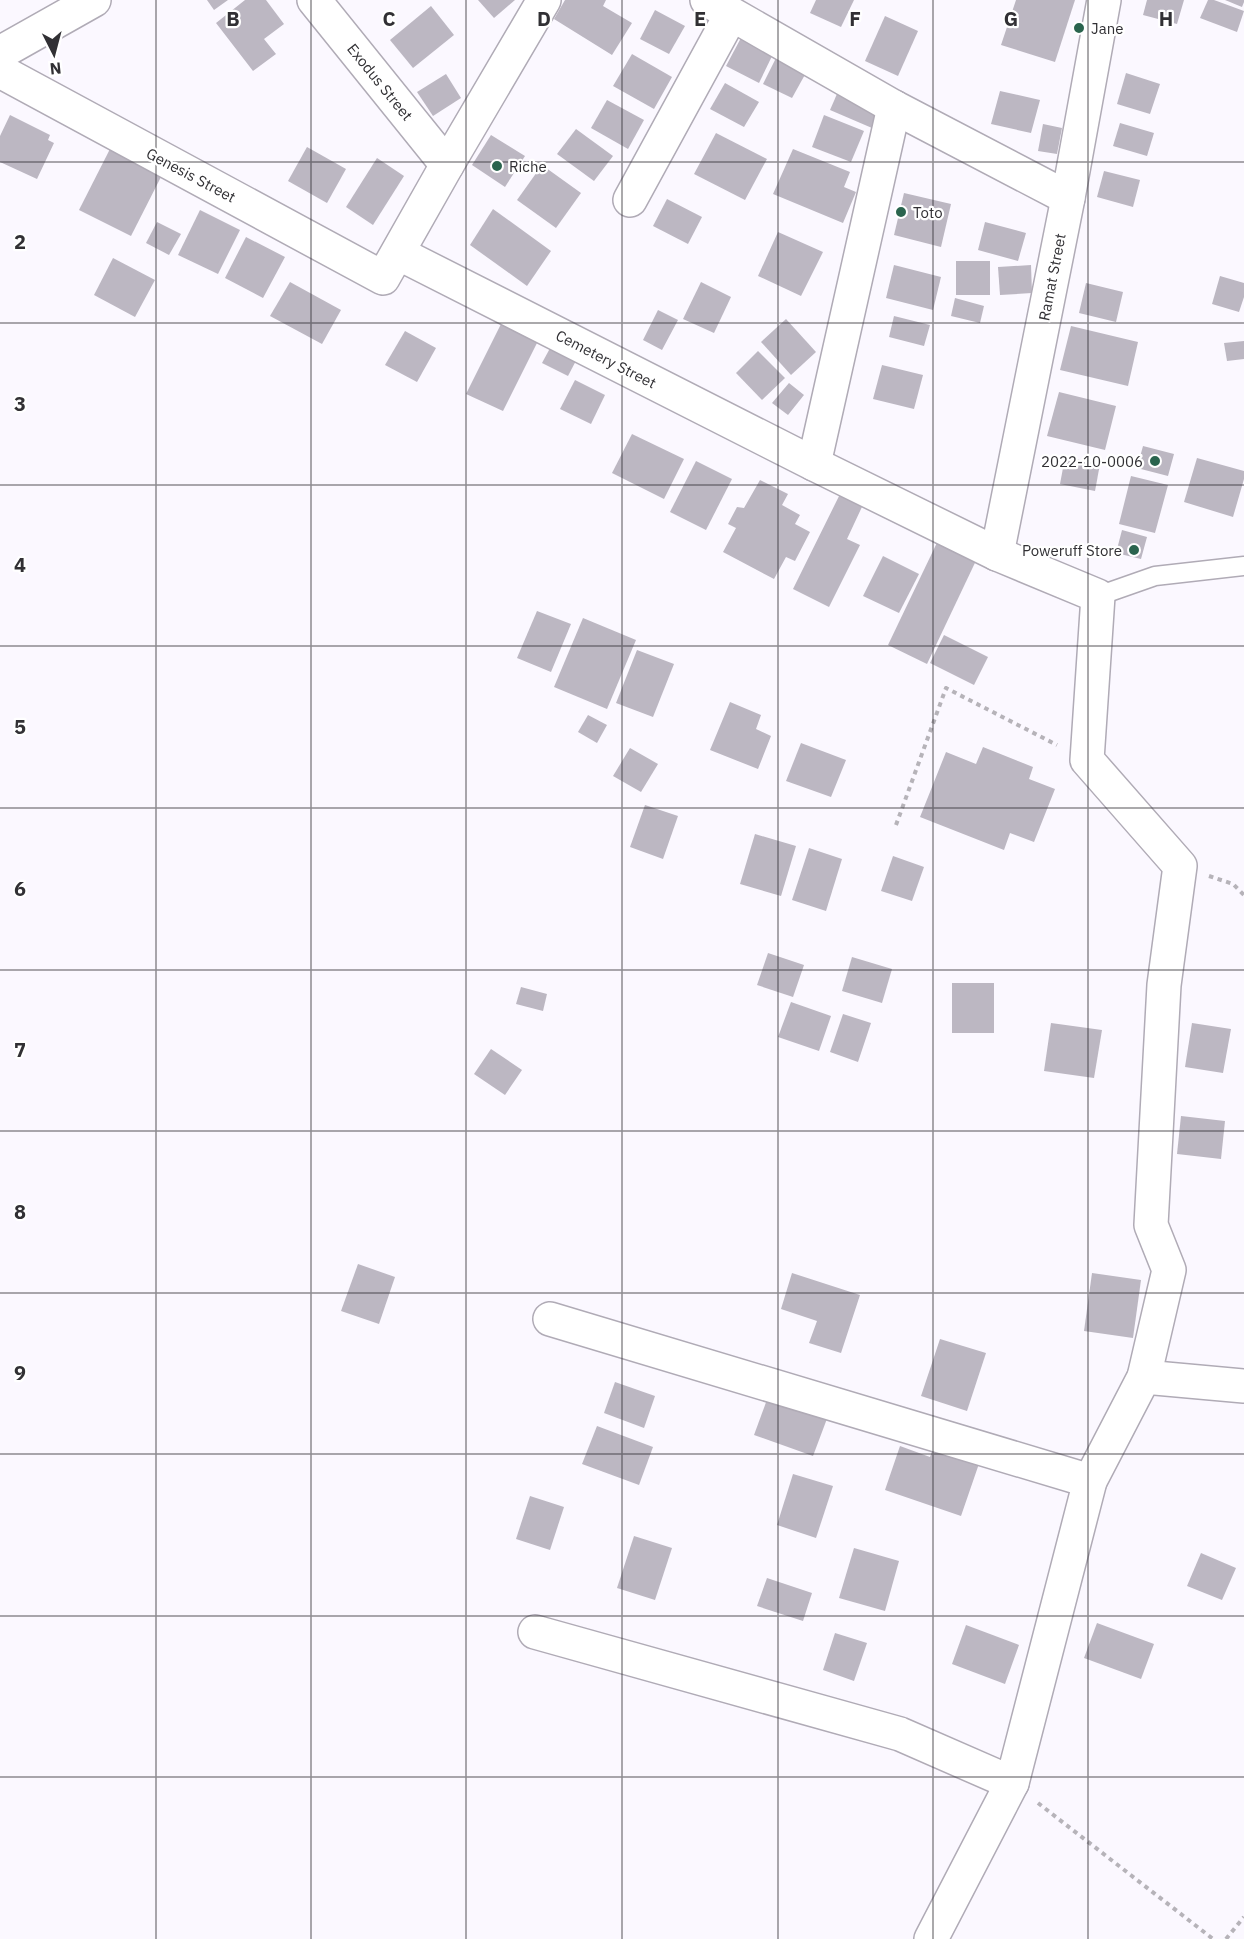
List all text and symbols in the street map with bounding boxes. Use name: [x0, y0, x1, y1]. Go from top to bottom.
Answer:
text: B: [226, 5, 240, 32]
text: C: [382, 5, 396, 32]
text: D: [537, 5, 551, 32]
text: E: [694, 5, 706, 32]
text: F: [849, 5, 861, 32]
text: G: [1004, 5, 1018, 32]
text: H: [1159, 5, 1173, 32]
place label: Jane: [1091, 19, 1123, 38]
marker: Jane: [1072, 21, 1086, 35]
north arrow: [24, 24, 84, 84]
street label: Exodus Street: [343, 40, 417, 124]
text: N: [49, 58, 62, 79]
street label: Genesis Street: [143, 143, 239, 207]
place label: Riche: [509, 157, 547, 176]
marker: Riche: [490, 159, 504, 173]
place label: Toto: [913, 203, 943, 222]
marker: Toto: [894, 205, 908, 219]
text: 2: [14, 228, 26, 255]
street label: Ramat Street: [1034, 232, 1070, 322]
street label: Cemetery Street: [553, 326, 659, 392]
text: 3: [14, 390, 26, 417]
place label: 2022-10-0006: [1041, 452, 1143, 471]
marker: 2022-10-0006: [1148, 454, 1162, 468]
place label: Poweruff Store: [1022, 541, 1122, 560]
marker: Poweruff Store: [1127, 543, 1141, 557]
text: 4: [14, 551, 26, 578]
text: 5: [14, 713, 26, 740]
text: 6: [14, 875, 26, 902]
text: 7: [14, 1036, 26, 1063]
text: 8: [14, 1198, 26, 1225]
text: 9: [14, 1359, 26, 1386]

